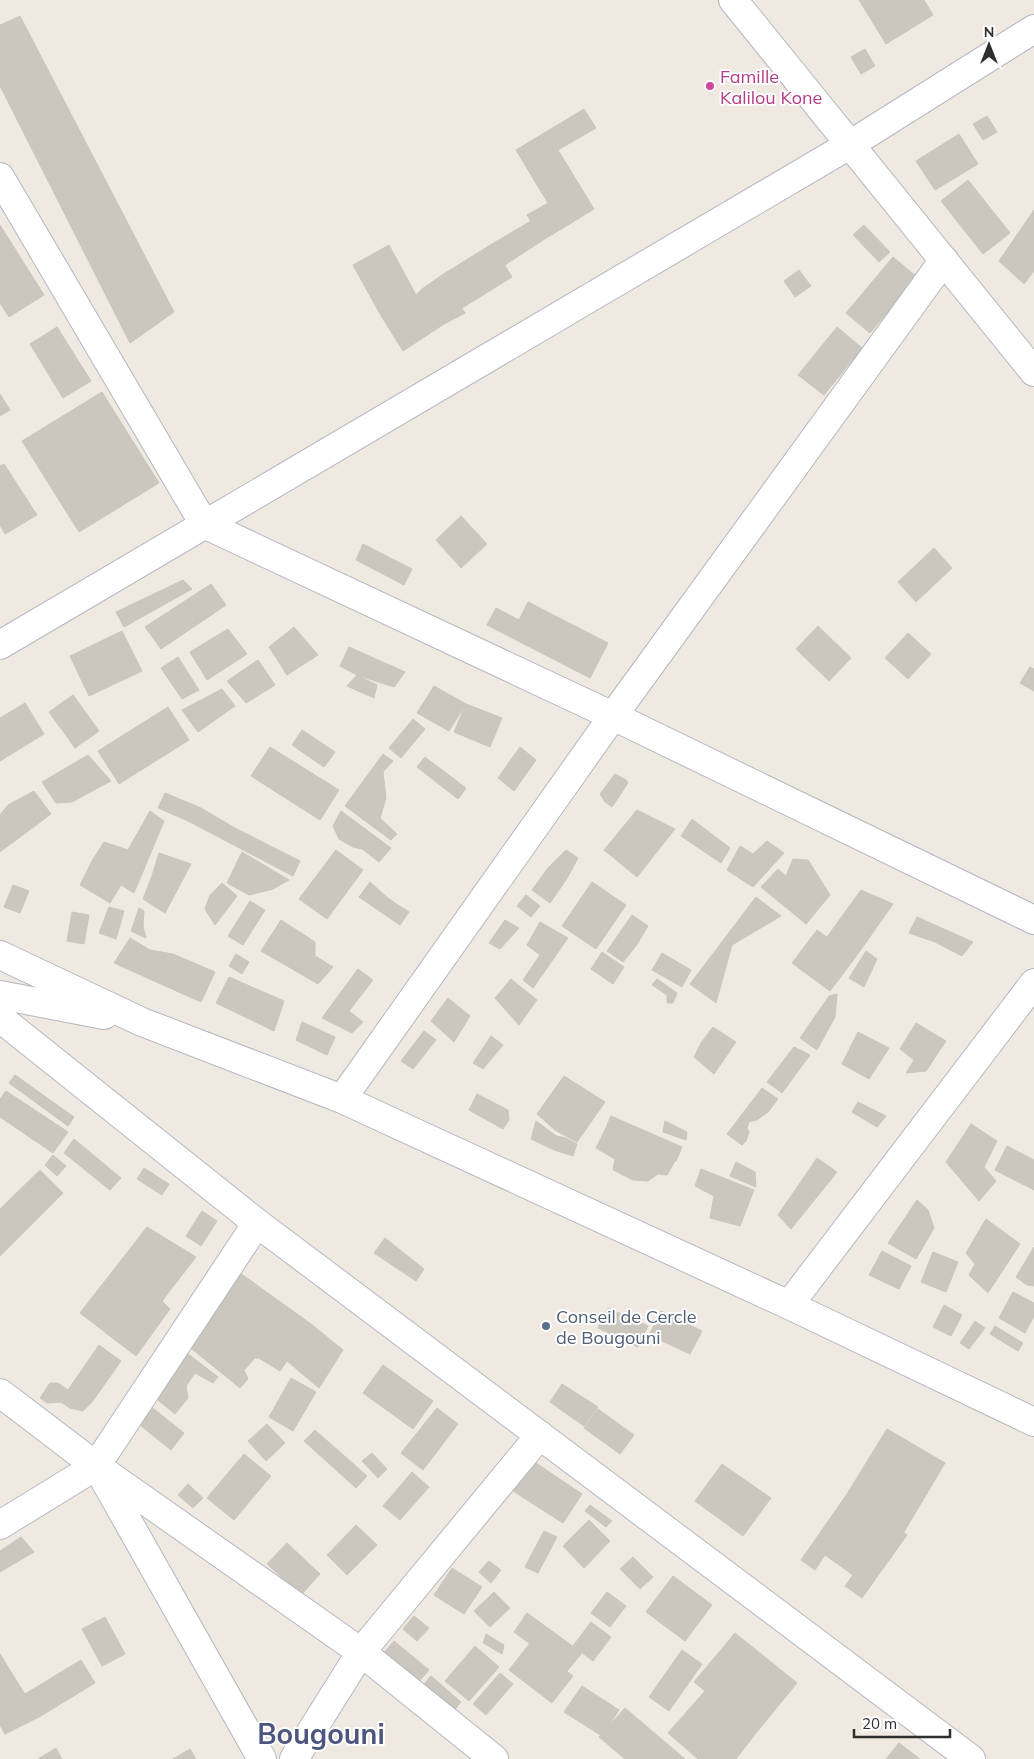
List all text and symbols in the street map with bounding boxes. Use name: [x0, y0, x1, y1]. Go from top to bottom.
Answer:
north arrow: [964, 20, 1014, 70]
text: N: [984, 23, 994, 41]
place label: Famille Kalilou Kone: [720, 65, 822, 109]
marker: Famille Kalilou Kone: [704, 80, 716, 92]
place label: Conseil de Cercle de Bougouni: [556, 1305, 697, 1349]
marker: Conseil de Cercle de Bougouni: [540, 1320, 552, 1332]
scale bar: [854, 1706, 950, 1738]
text: 20 m: [862, 1714, 897, 1733]
district label: Bougouni: [257, 1716, 385, 1751]

